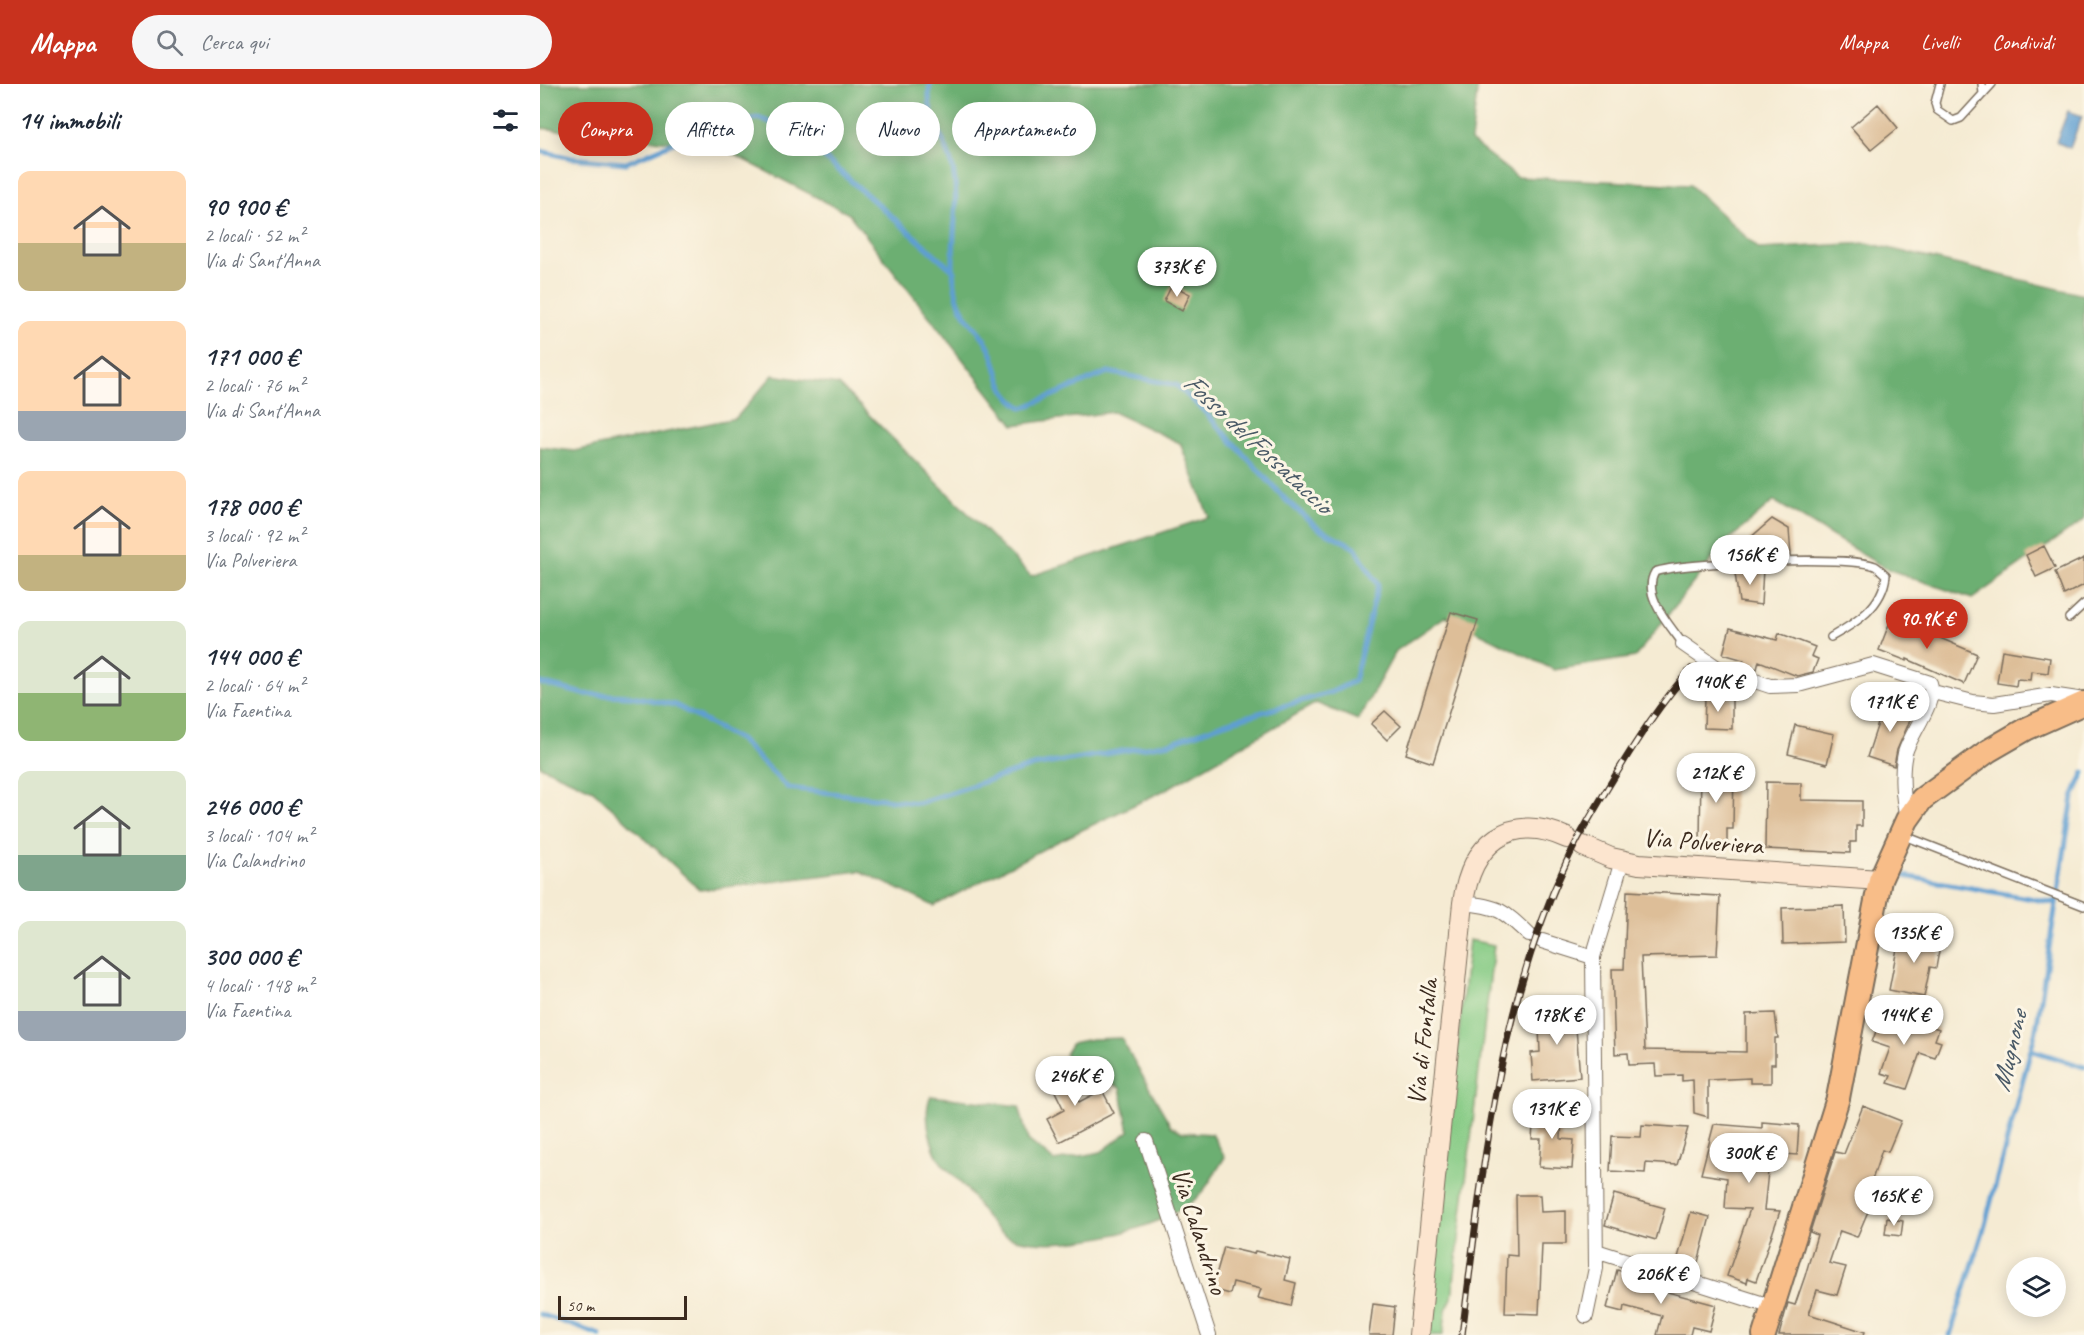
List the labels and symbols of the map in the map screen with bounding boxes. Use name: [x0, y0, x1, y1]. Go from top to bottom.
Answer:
pin: 373K €: [1128, 247, 1226, 298]
water label: Fosso del Fossataccio: [1177, 365, 1343, 524]
pin: 156K €: [1701, 535, 1799, 586]
pin: 90.9K €: [1872, 599, 1982, 650]
pin: 140K €: [1669, 662, 1767, 713]
pin: 171K €: [1841, 682, 1939, 733]
pin: 212K €: [1667, 753, 1765, 804]
street label: Via Polveriera: [1642, 821, 1766, 862]
pin: 135K €: [1865, 913, 1963, 964]
street label: Via di Fontalla: [1399, 975, 1446, 1107]
pin: 178K €: [1508, 995, 1606, 1046]
pin: 144K €: [1855, 995, 1953, 1046]
water label: Mugnone: [1983, 1003, 2036, 1094]
pin: 246K €: [1026, 1056, 1124, 1107]
pin: 131K €: [1503, 1089, 1601, 1140]
pin: 300K €: [1700, 1133, 1798, 1184]
street label: Via Calandrino: [1164, 1164, 1236, 1300]
pin: 165K €: [1845, 1176, 1943, 1227]
pin: 206K €: [1612, 1254, 1710, 1305]
scale bar: [558, 1293, 687, 1320]

